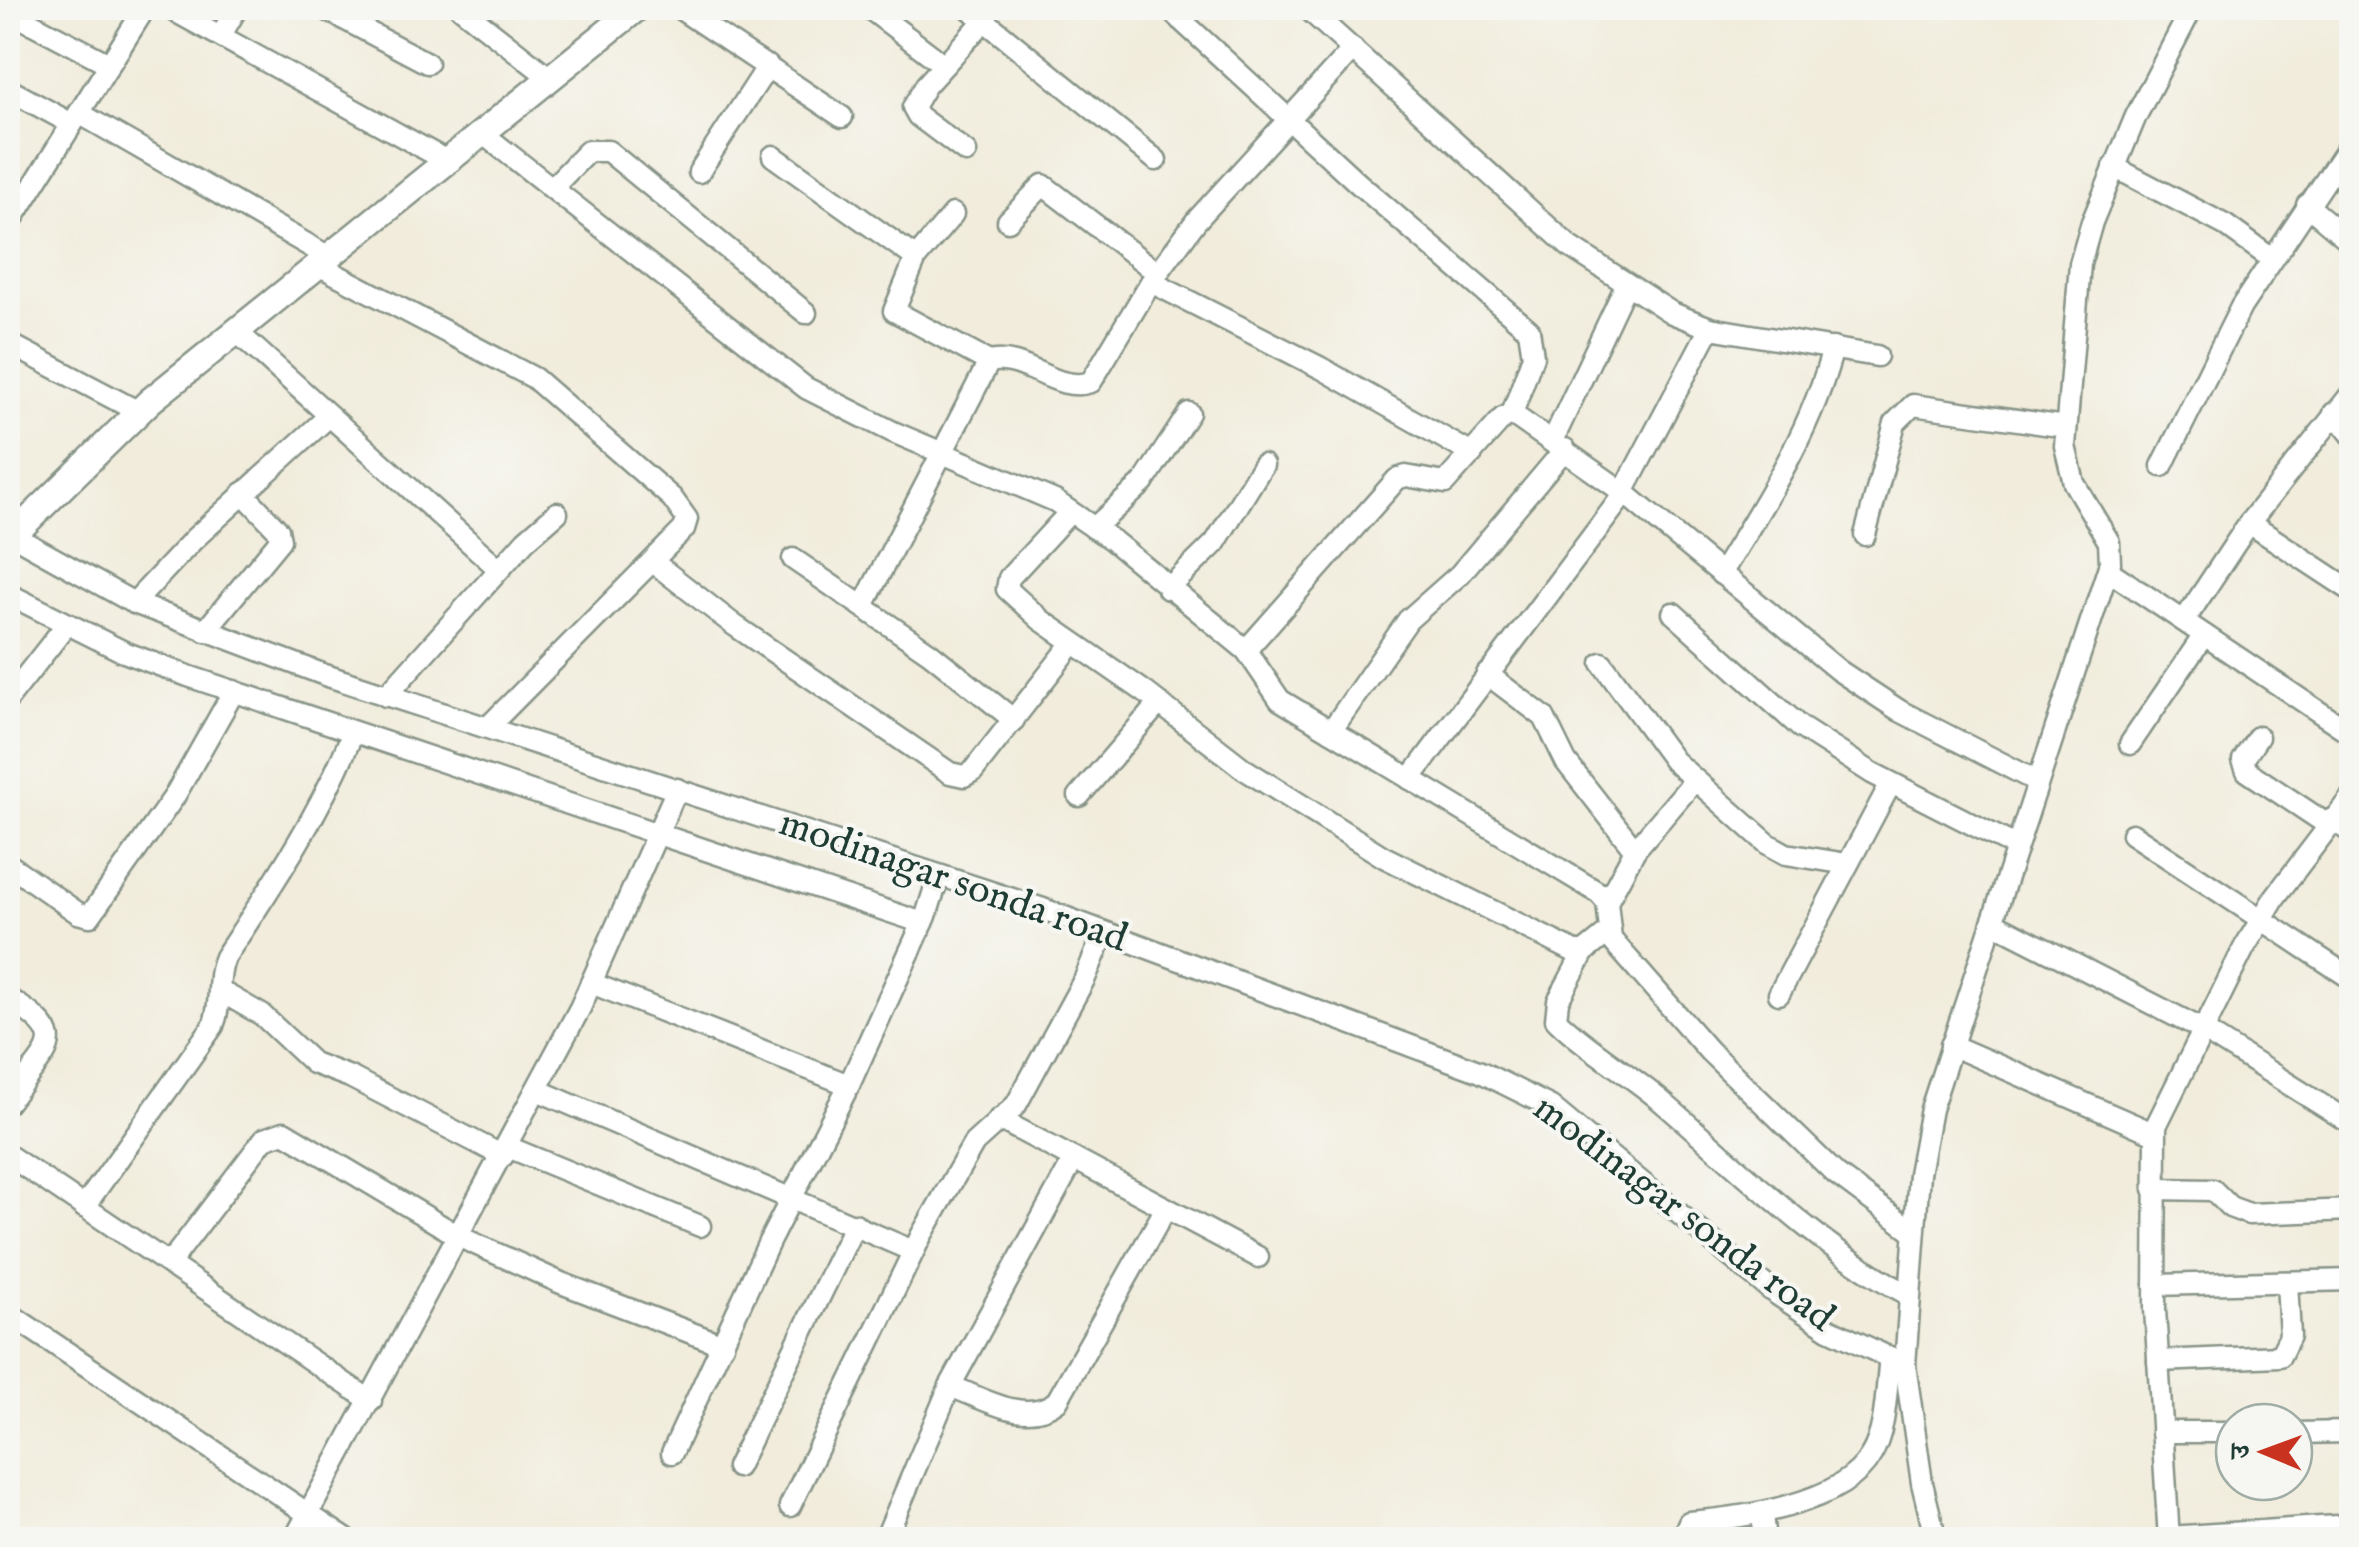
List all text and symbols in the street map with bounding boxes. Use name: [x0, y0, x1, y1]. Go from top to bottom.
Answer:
street label: modinagar sonda road: [772, 799, 1134, 966]
street label: modinagar sonda road: [1522, 1084, 1844, 1344]
north arrow: [2214, 1402, 2314, 1502]
text: उ: [2224, 1442, 2259, 1461]

